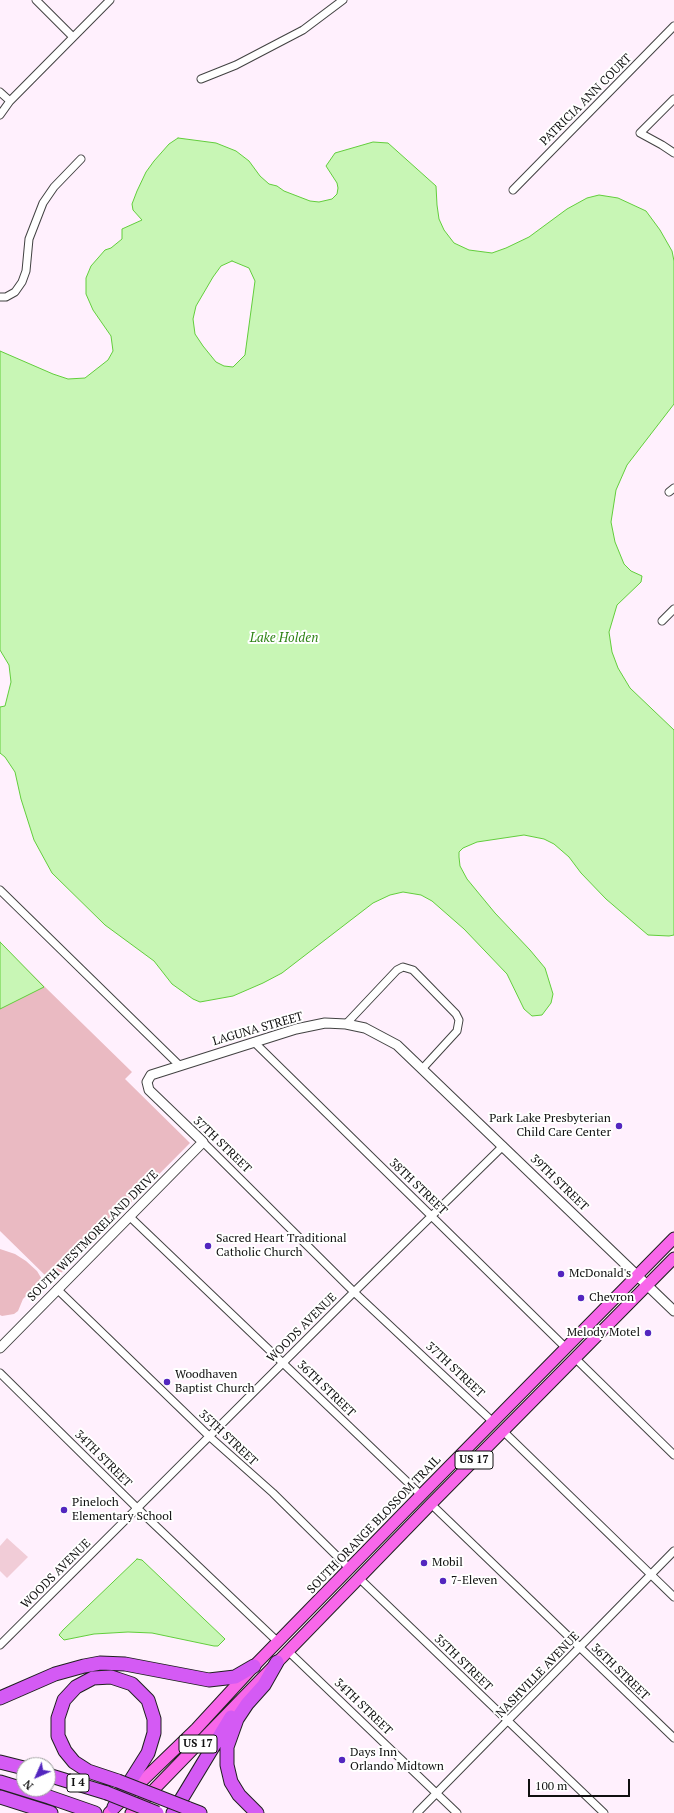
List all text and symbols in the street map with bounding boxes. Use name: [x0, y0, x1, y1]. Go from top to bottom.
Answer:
street label: PATRICIA ANN COURT: [537, 51, 635, 149]
water label: Lake Holden: [250, 630, 318, 646]
street label: LAGUNA STREET: [211, 1009, 305, 1049]
place label: Park Lake Presbyterian Child Care Center: [489, 1112, 611, 1140]
street label: 37TH STREET: [190, 1114, 254, 1176]
marker: Park Lake Presbyterian Child Care Center: [614, 1121, 624, 1131]
street label: 39TH STREET: [527, 1152, 591, 1214]
street label: 38TH STREET: [386, 1156, 450, 1218]
street label: SOUTH WESTMORELAND DRIVE: [25, 1168, 161, 1304]
place label: Sacred Heart Traditional Catholic Church: [216, 1232, 347, 1260]
marker: Sacred Heart Traditional Catholic Church: [203, 1241, 213, 1251]
place label: McDonald's: [569, 1267, 631, 1281]
marker: McDonald's: [556, 1269, 566, 1279]
street label: WOODS AVENUE: [264, 1290, 340, 1366]
place label: Chevron: [589, 1291, 634, 1305]
marker: Chevron: [576, 1293, 586, 1303]
place label: Melody Motel: [567, 1326, 640, 1340]
marker: Melody Motel: [643, 1328, 653, 1338]
street label: 37TH STREET: [423, 1339, 487, 1401]
street label: 36TH STREET: [294, 1358, 358, 1420]
place label: Woodhaven Baptist Church: [175, 1368, 255, 1396]
marker: Woodhaven Baptist Church: [162, 1377, 172, 1387]
street label: 35TH STREET: [196, 1407, 260, 1469]
street label: 34TH STREET: [71, 1427, 135, 1491]
road number: US 17: [455, 1451, 493, 1469]
street label: SOUTH ORANGE BLOSSOM TRAIL: [304, 1453, 444, 1597]
place label: Pineloch Elementary School: [72, 1496, 172, 1524]
marker: Pineloch Elementary School: [59, 1505, 69, 1515]
street label: WOODS AVENUE: [18, 1536, 94, 1612]
place label: Mobil: [432, 1556, 463, 1570]
marker: Mobil: [419, 1558, 429, 1568]
place label: 7-Eleven: [451, 1574, 497, 1588]
marker: 7-Eleven: [438, 1576, 448, 1586]
street label: NASHVILLE AVENUE: [493, 1629, 583, 1721]
street label: 35TH STREET: [431, 1632, 495, 1694]
street label: 36TH STREET: [588, 1641, 652, 1703]
street label: 34TH STREET: [331, 1676, 395, 1738]
road number: US 17: [179, 1735, 217, 1753]
place label: Days Inn Orlando Midtown: [350, 1746, 444, 1774]
marker: Days Inn Orlando Midtown: [337, 1755, 347, 1765]
north arrow: [16, 1757, 56, 1797]
scale bar: [530, 1771, 632, 1797]
road number: I 4: [67, 1774, 89, 1792]
text: N: [20, 1777, 36, 1793]
text: 100 m: [535, 1778, 567, 1793]

